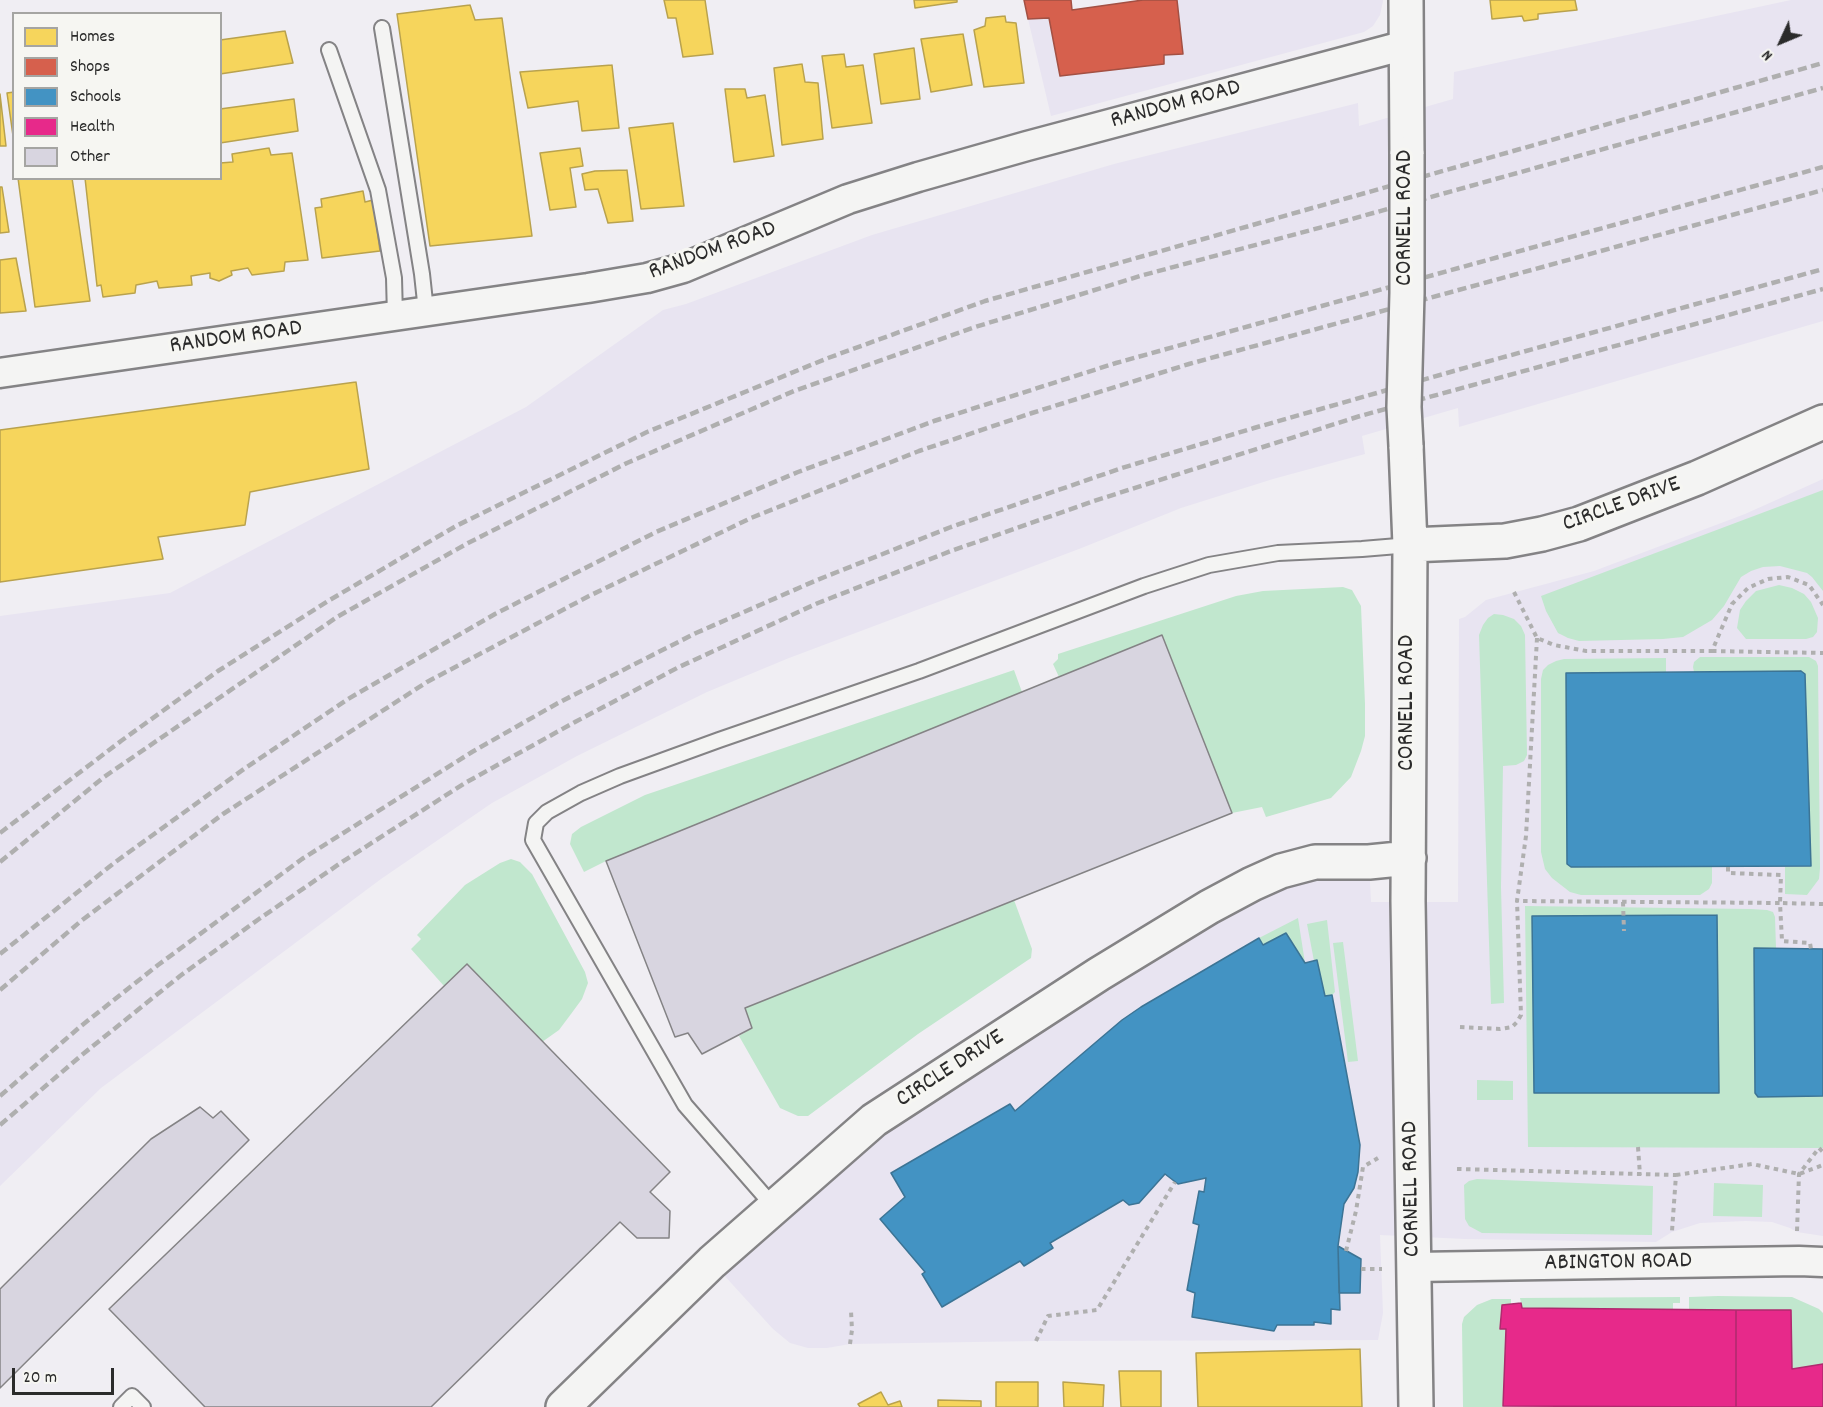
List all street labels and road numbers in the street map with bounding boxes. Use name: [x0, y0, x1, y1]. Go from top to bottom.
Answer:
street label: RANDOM ROAD: [1108, 75, 1244, 137]
street label: CORNELL ROAD: [1393, 150, 1421, 286]
street label: RANDOM ROAD: [645, 216, 781, 288]
street label: RANDOM ROAD: [168, 315, 304, 363]
street label: CIRCLE DRIVE: [1559, 471, 1685, 541]
street label: CORNELL ROAD: [1395, 635, 1423, 771]
street label: CIRCLE DRIVE: [892, 1024, 1010, 1116]
street label: CORNELL ROAD: [1397, 1121, 1429, 1257]
street label: ABINGTON ROAD: [1544, 1248, 1692, 1280]

